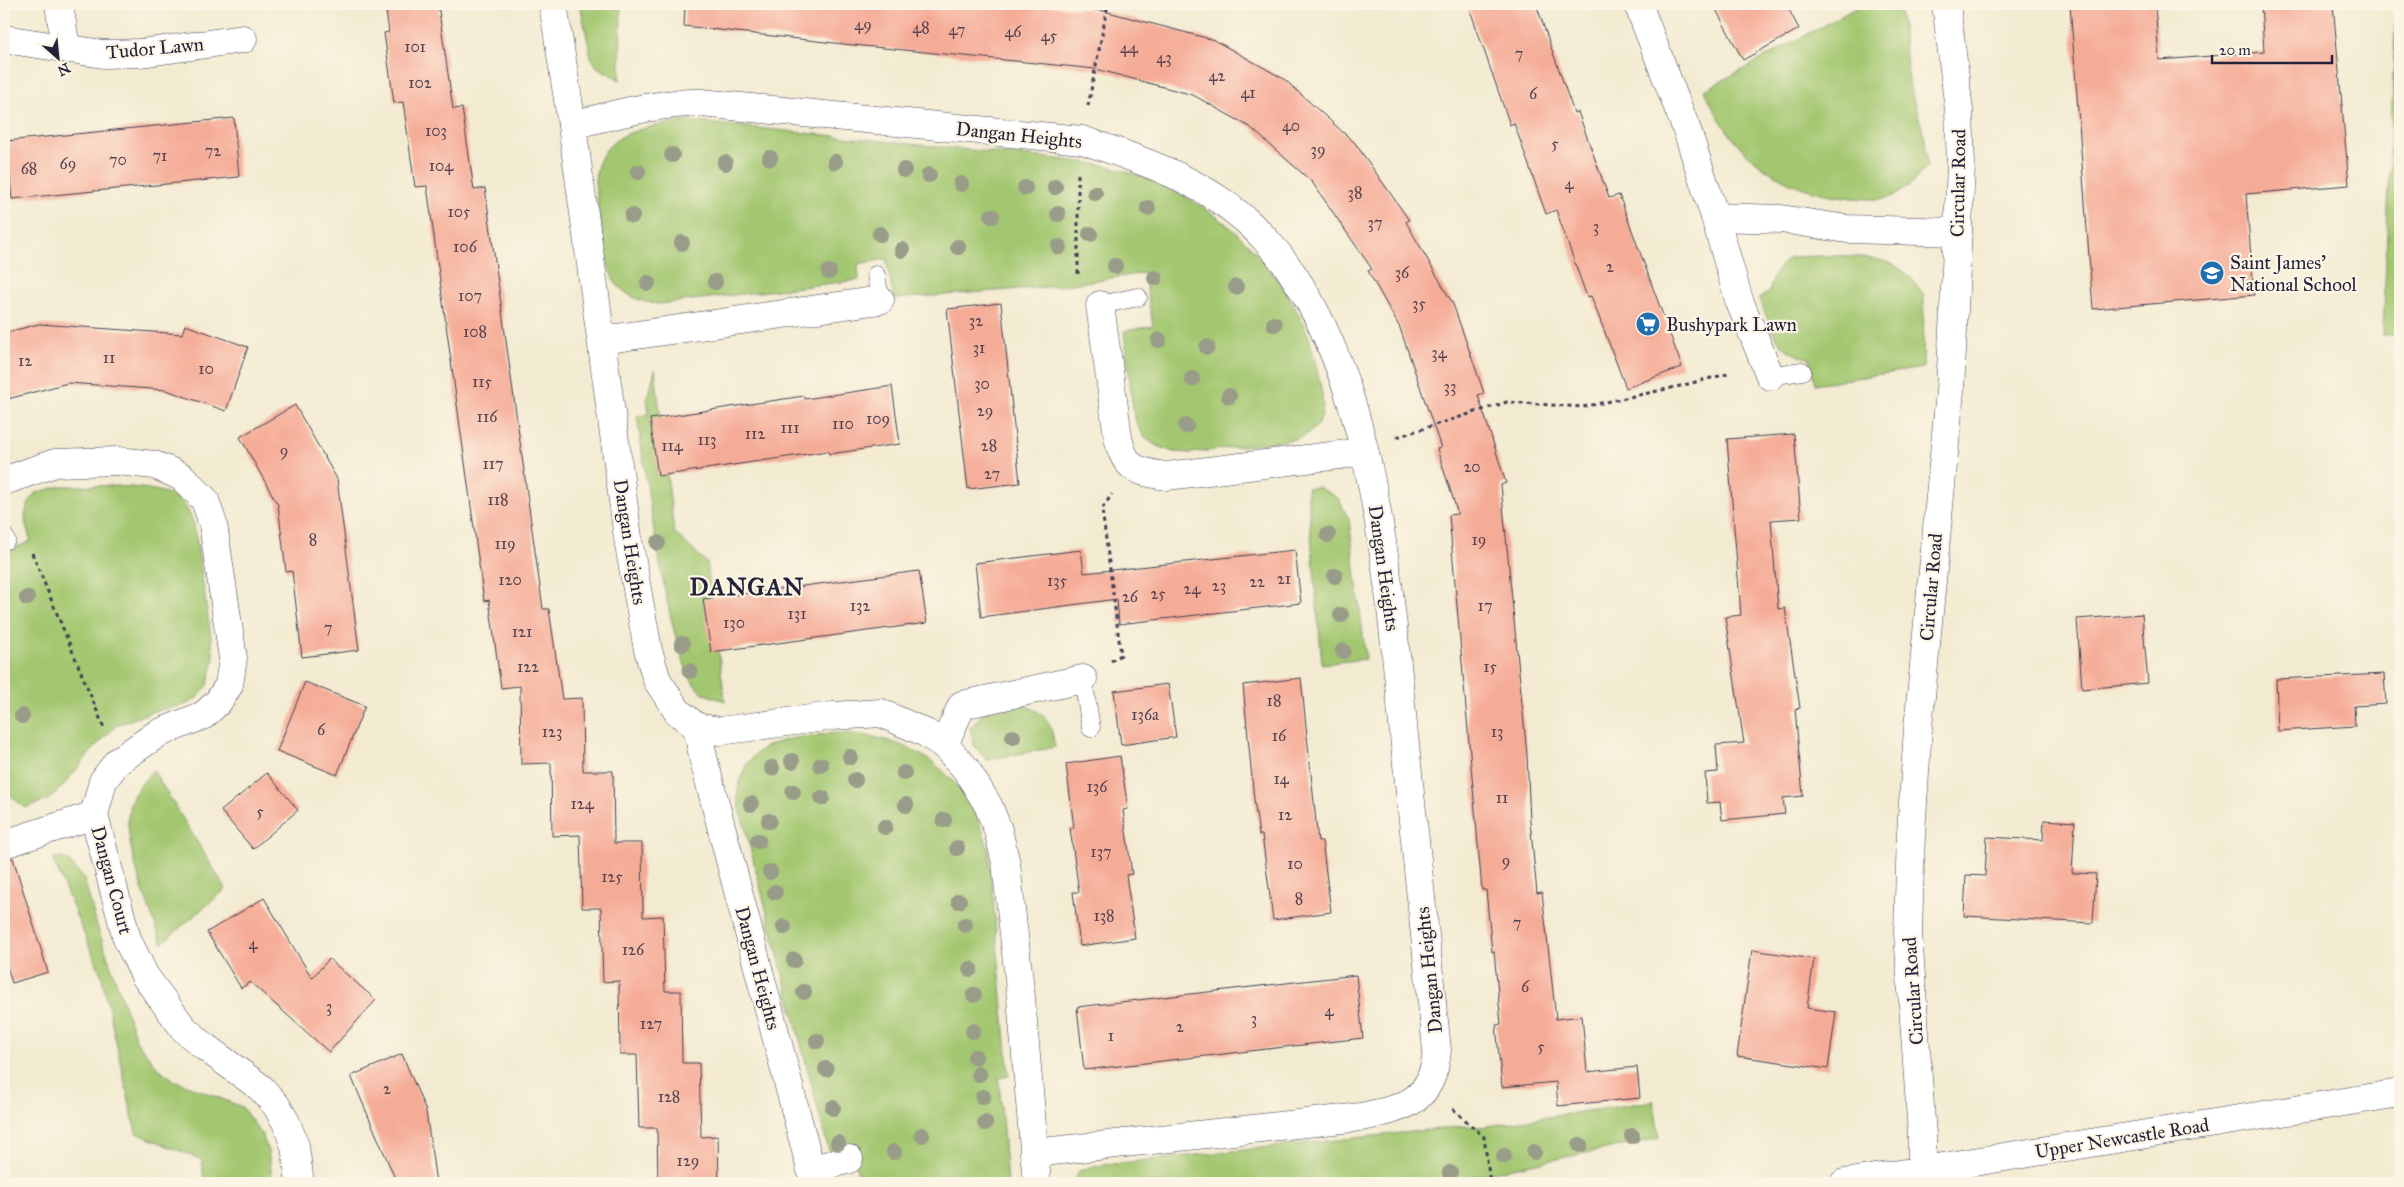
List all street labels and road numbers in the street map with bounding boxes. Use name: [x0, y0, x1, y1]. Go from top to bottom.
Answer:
street label: Tudor Lawn: [105, 32, 205, 64]
street label: Dangan Heights: [955, 117, 1083, 154]
street label: Circular Road: [1946, 128, 1970, 237]
street label: Dangan Heights: [608, 478, 651, 607]
street label: Dangan Heights: [1363, 504, 1404, 633]
street label: Circular Road: [1915, 532, 1947, 642]
street label: Dangan Court: [86, 823, 138, 937]
street label: Dangan Heights: [730, 904, 786, 1033]
street label: Dangan Heights: [1411, 906, 1448, 1034]
street label: Circular Road: [1898, 936, 1928, 1046]
street label: Upper Newcastle Road: [2033, 1113, 2211, 1163]

